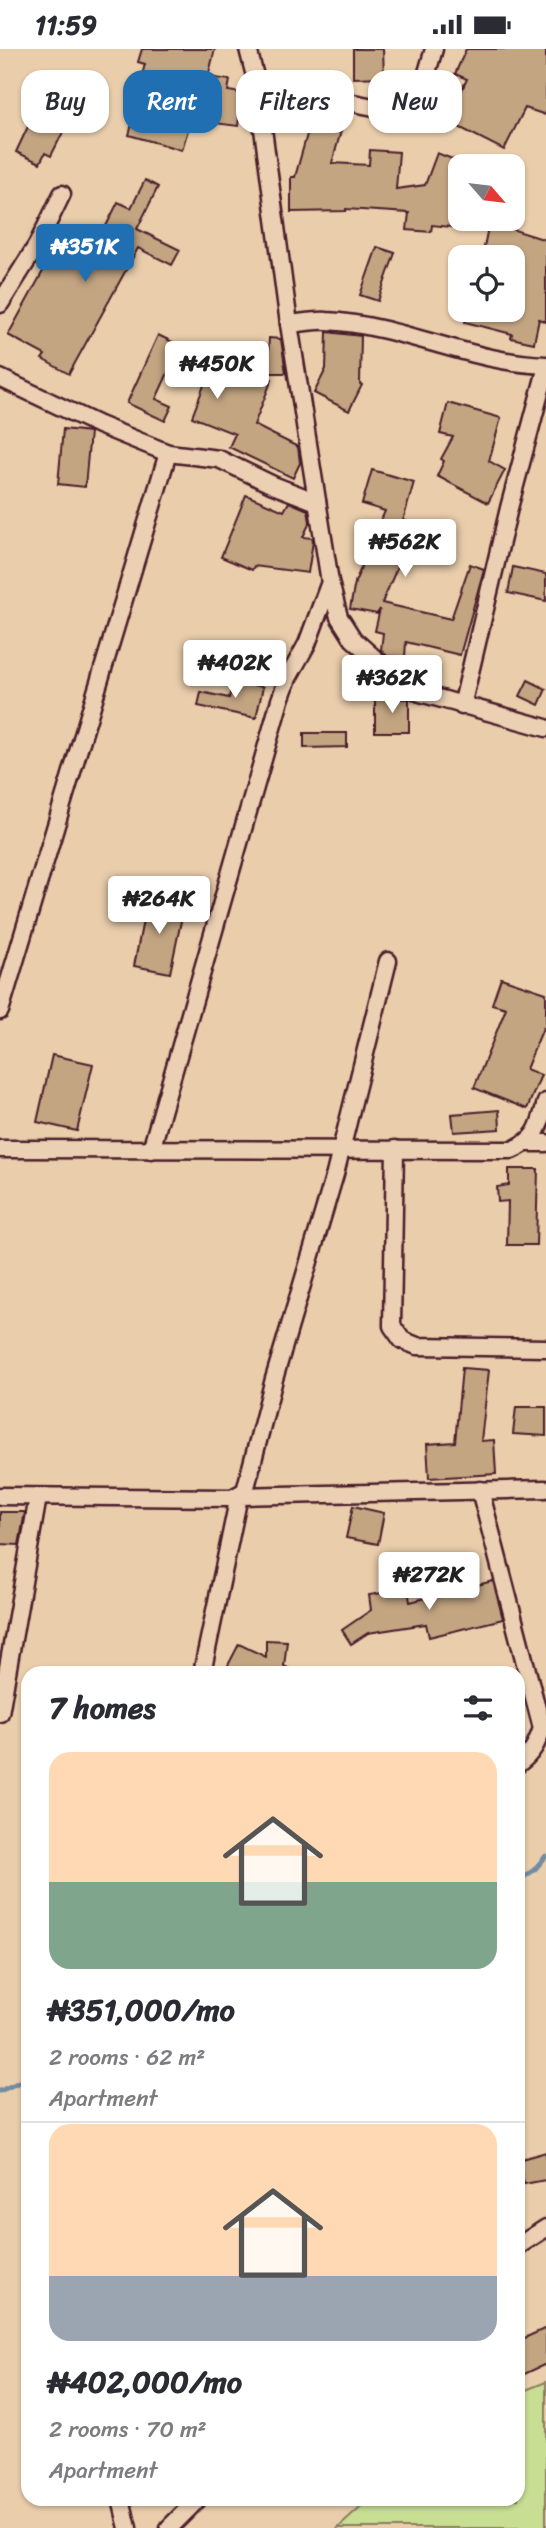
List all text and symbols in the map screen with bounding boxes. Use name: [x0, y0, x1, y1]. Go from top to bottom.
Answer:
text: 11:59: [35, 2, 97, 48]
chip: Buy: [21, 70, 109, 133]
chip: Rent: [123, 70, 222, 133]
chip: Filters: [236, 70, 354, 133]
chip: New: [368, 70, 462, 133]
north arrow: [448, 154, 525, 231]
map controls: [448, 154, 525, 322]
pin: ₦351K: [36, 225, 134, 284]
text: ₦351K: [52, 226, 118, 267]
button: locate: [448, 245, 525, 322]
pin: ₦450K: [168, 341, 266, 401]
text: ₦450K: [181, 343, 253, 384]
pin: ₦562K: [356, 519, 454, 579]
text: ₦562K: [370, 521, 440, 562]
pin: ₦402K: [186, 641, 284, 700]
text: ₦402K: [199, 642, 271, 683]
pin: ₦362K: [343, 655, 441, 715]
text: ₦362K: [358, 657, 426, 698]
pin: ₦264K: [110, 877, 208, 936]
text: ₦264K: [124, 878, 194, 919]
pin: ₦272K: [380, 1553, 478, 1612]
text: ₦272K: [395, 1554, 463, 1595]
text: 7 homes: [49, 1681, 156, 1735]
icon: filters: [459, 1689, 497, 1727]
icon: home: [210, 1798, 336, 1924]
text: ₦351,000/mo: [49, 1983, 235, 2037]
text: 2 rooms · 62 m²: [49, 2037, 205, 2078]
text: Apartment: [49, 2078, 158, 2119]
icon: home: [210, 2170, 336, 2296]
text: ₦402,000/mo: [49, 2355, 242, 2409]
text: 2 rooms · 70 m²: [49, 2409, 207, 2450]
text: Apartment: [49, 2450, 158, 2491]

